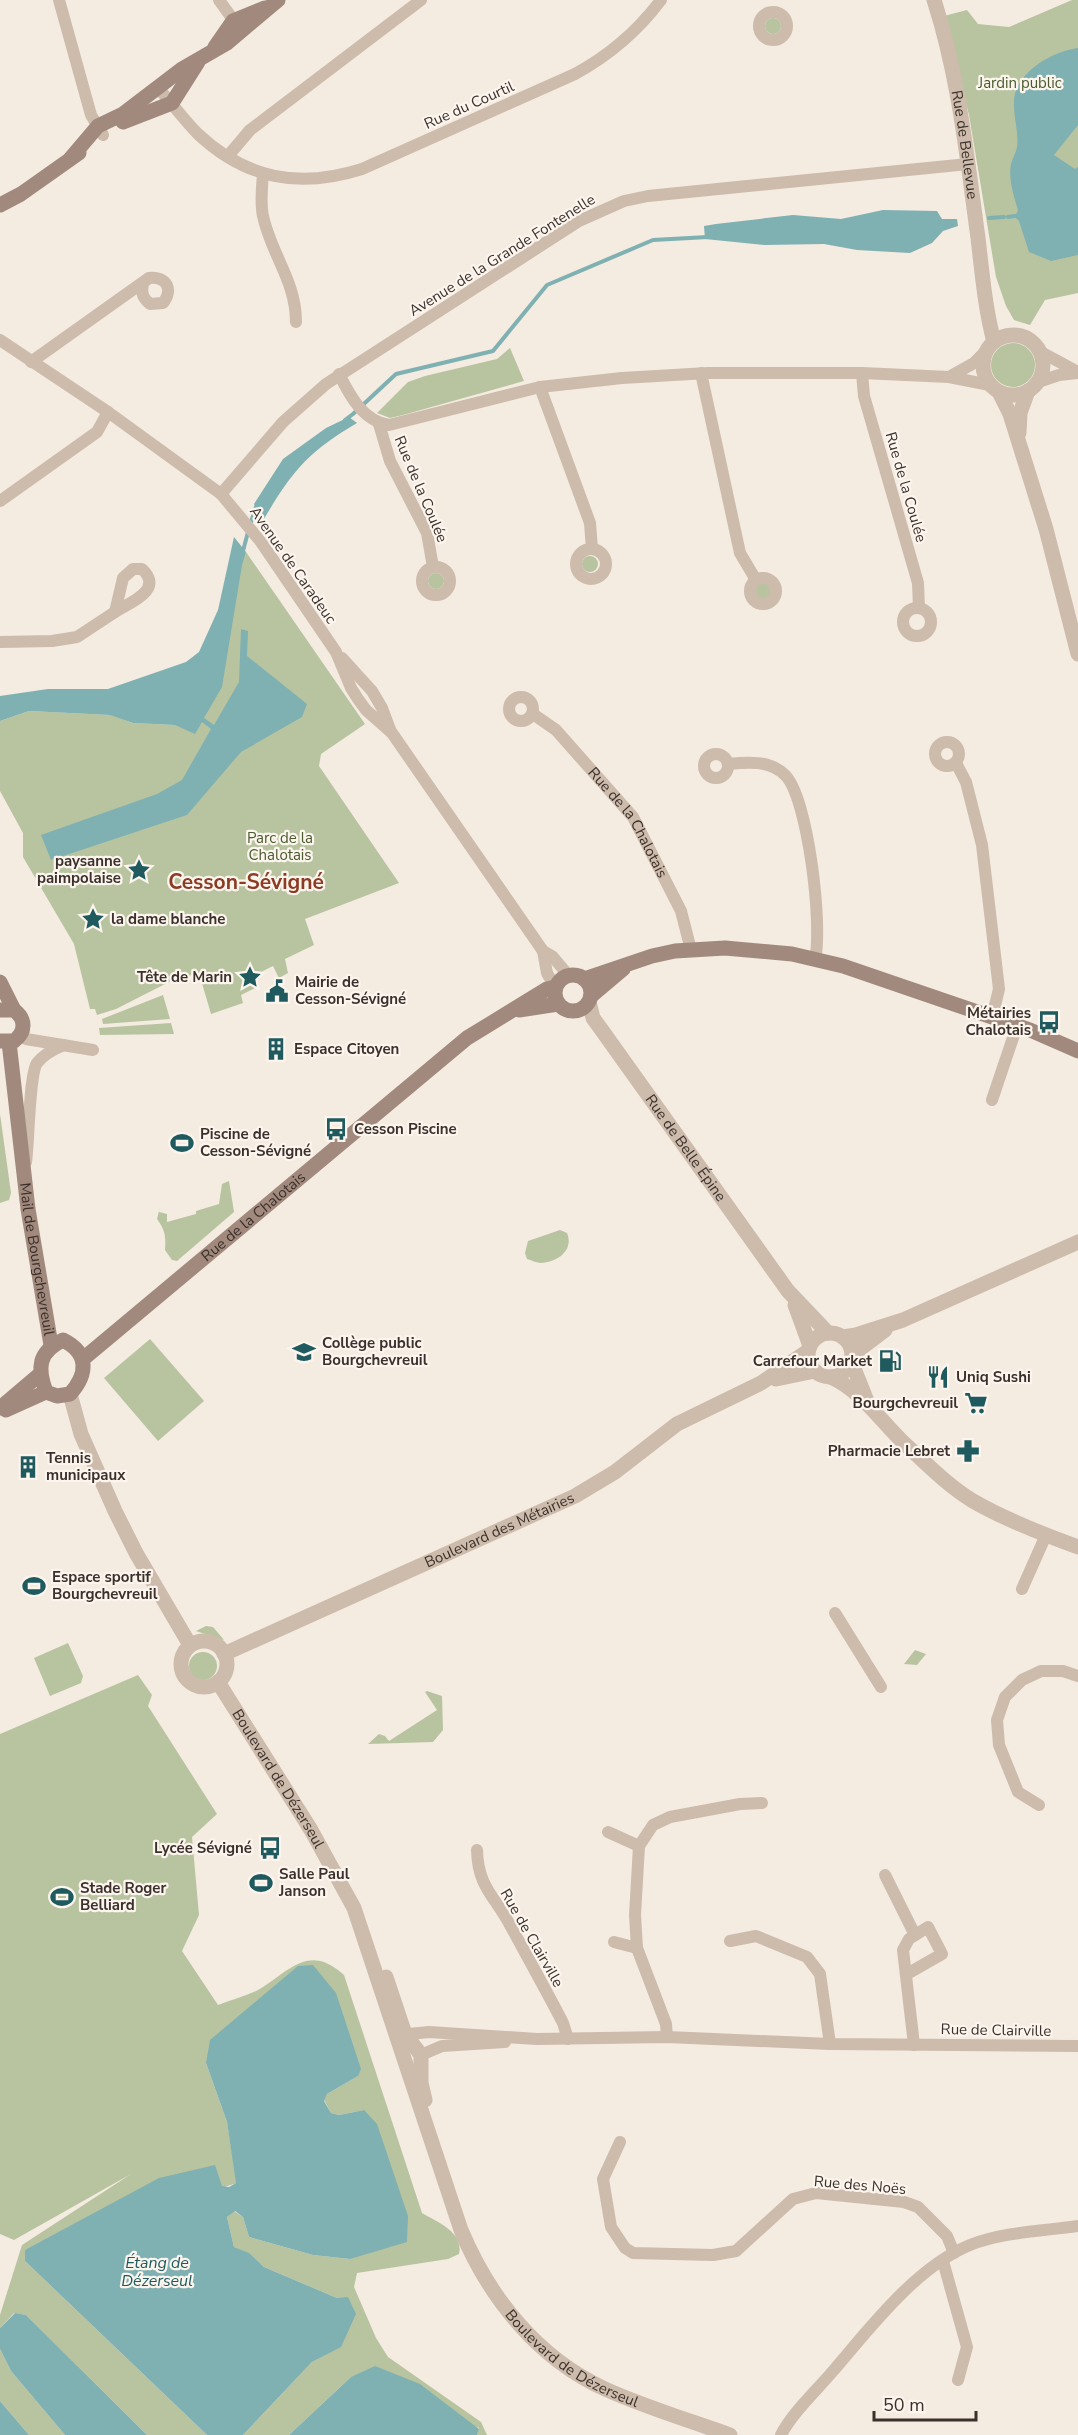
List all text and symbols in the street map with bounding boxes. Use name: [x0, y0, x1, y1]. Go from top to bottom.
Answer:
park label: Jardin public: [977, 73, 1062, 93]
street label: Rue du Courtil: [421, 76, 518, 134]
street label: Rue de Bellevue: [947, 88, 983, 200]
street label: Avenue de la Grande Fontenelle: [405, 189, 599, 321]
street label: Rue de la Coulée: [881, 430, 931, 544]
street label: Rue de la Coulée: [390, 433, 452, 545]
street label: Avenue de Caradeuc: [245, 502, 341, 628]
street label: Rue de la Chalotais: [584, 763, 672, 881]
park label: Parc de la Chalotais: [247, 828, 313, 865]
place label: paysanne paimpolaise: [37, 851, 121, 888]
place icon: paysanne paimpolaise: [126, 857, 152, 883]
district label: Cesson-Sévigné: [168, 868, 324, 896]
place icon: la dame blanche: [80, 906, 106, 932]
place label: la dame blanche: [111, 909, 225, 929]
place icon: Tête de Marin: [237, 964, 263, 990]
place label: Tête de Marin: [137, 967, 232, 987]
place label: Mairie de Cesson-Sévigné: [295, 972, 406, 1009]
public building icon: Mairie de Cesson-Sévigné: [264, 978, 290, 1004]
place label: Métairies Chalotais: [965, 1003, 1031, 1040]
bus stop icon: Métairies Chalotais: [1036, 1009, 1062, 1035]
building icon: Espace Citoyen: [263, 1036, 289, 1062]
place label: Espace Citoyen: [294, 1039, 399, 1059]
street label: Rue de Belle Épine: [641, 1090, 731, 1205]
bus stop icon: Cesson Piscine: [323, 1116, 349, 1142]
place label: Cesson Piscine: [354, 1119, 457, 1139]
place label: Piscine de Cesson-Sévigné: [200, 1124, 311, 1161]
sports icon: Piscine de Cesson-Sévigné: [169, 1130, 195, 1156]
street label: Rue de la Chalotais: [197, 1167, 310, 1266]
street label: Mail de Bourgchevreuil: [15, 1182, 59, 1338]
place label: Collège public Bourgchevreuil: [322, 1333, 428, 1370]
school or university icon: Collège public Bourgchevreuil: [291, 1339, 317, 1365]
fuel station icon: Carrefour Market: [877, 1348, 903, 1374]
place label: Carrefour Market: [753, 1351, 872, 1371]
restaurant icon: Uniq Sushi: [925, 1364, 951, 1390]
place label: Uniq Sushi: [956, 1367, 1031, 1387]
supermarket icon: Bourgchevreuil: [963, 1390, 989, 1416]
place label: Bourgchevreuil: [853, 1393, 958, 1413]
pharmacy icon: Pharmacie Lebret: [955, 1438, 981, 1464]
place label: Pharmacie Lebret: [828, 1441, 950, 1461]
place label: Tennis municipaux: [46, 1448, 126, 1485]
building icon: Tennis municipaux: [15, 1454, 41, 1480]
street label: Boulevard des Métairies: [421, 1488, 577, 1572]
place label: Espace sportif Bourgchevreuil: [52, 1567, 158, 1604]
sports icon: Espace sportif Bourgchevreuil: [21, 1573, 47, 1599]
street label: Boulevard de Dézerseul: [228, 1705, 329, 1852]
bus stop icon: Lycée Sévigné: [257, 1835, 283, 1861]
place label: Lycée Sévigné: [154, 1838, 252, 1858]
place label: Salle Paul Janson: [278, 1864, 350, 1901]
sports icon: Salle Paul Janson: [248, 1870, 274, 1896]
place label: Stade Roger Belliard: [80, 1878, 166, 1915]
sports icon: Stade Roger Belliard: [49, 1884, 75, 1910]
street label: Rue de Clairville: [496, 1885, 568, 1991]
street label: Rue de Clairville: [941, 2019, 1051, 2041]
street label: Rue des Noës: [813, 2171, 907, 2199]
water label: Étang de Dézerseul: [121, 2252, 193, 2292]
street label: Boulevard de Dézerseul: [501, 2305, 642, 2412]
scale bar: [874, 2384, 976, 2422]
text: 50 m: [883, 2393, 925, 2417]

